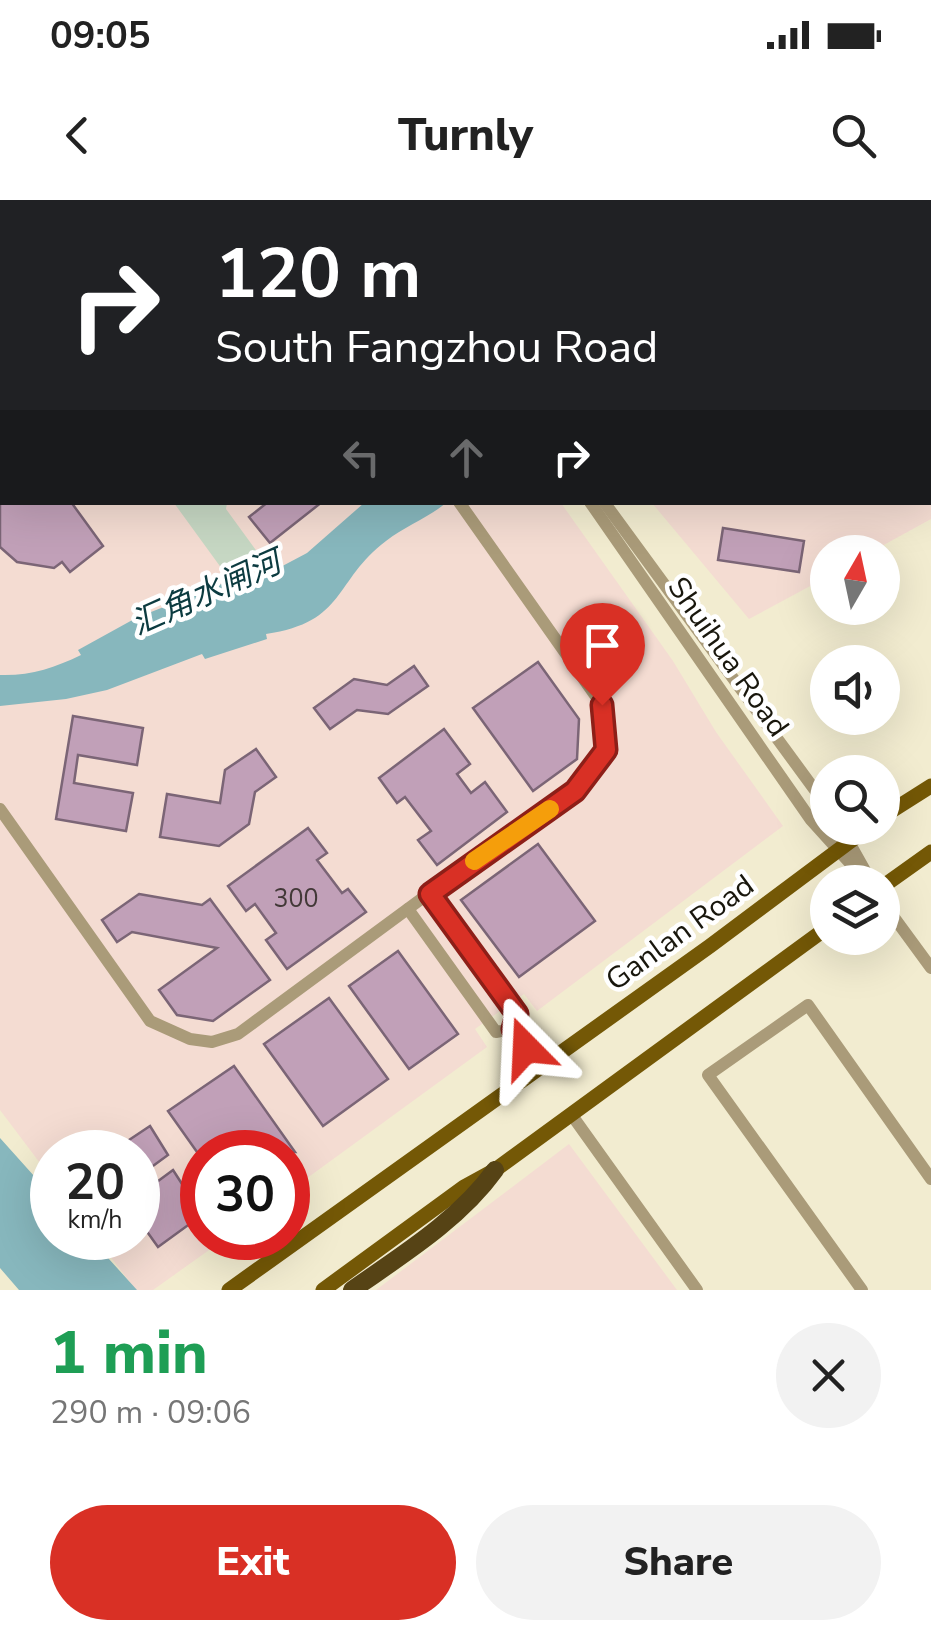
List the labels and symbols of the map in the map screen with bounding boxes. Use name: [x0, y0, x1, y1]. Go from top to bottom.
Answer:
north arrow: [810, 535, 900, 625]
water label: 汇角水闸河: [124, 538, 293, 645]
street label: Shuihua Road: [658, 569, 798, 745]
pin: [560, 603, 645, 706]
street label: Ganlan Road: [598, 865, 762, 1001]
house number: 300: [273, 882, 319, 916]
position arrow: [474, 996, 578, 1100]
speed limit sign: 30: [180, 1130, 310, 1260]

